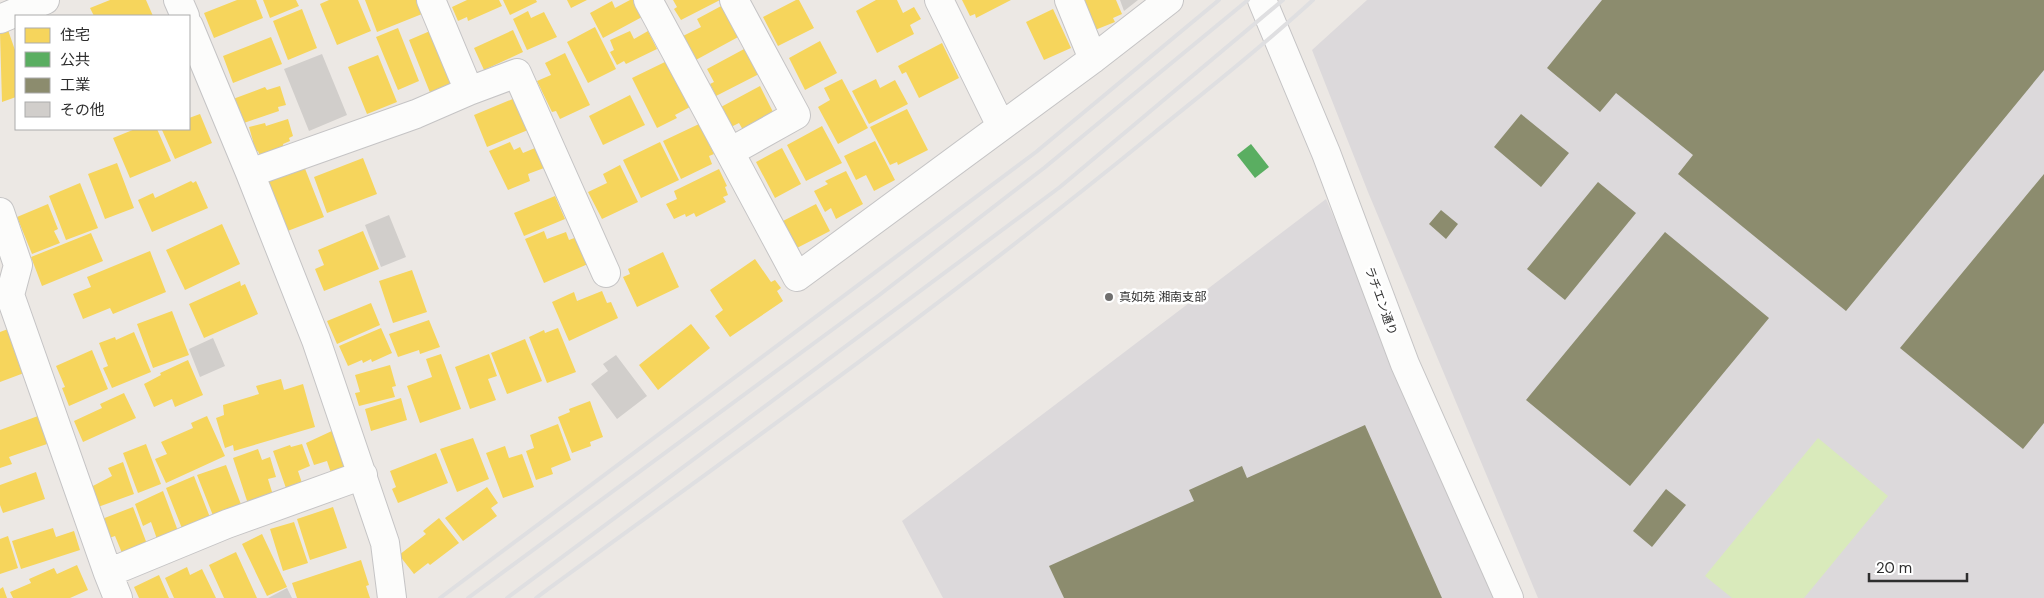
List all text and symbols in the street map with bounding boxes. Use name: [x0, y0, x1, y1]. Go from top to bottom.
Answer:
legend: [15, 15, 190, 130]
text: 住宅: [60, 25, 90, 45]
text: 公共: [60, 50, 90, 70]
text: 工業: [60, 75, 90, 95]
text: その他: [60, 100, 105, 120]
street label: ラチエン通り: [1361, 264, 1401, 338]
place label: 真如苑 湘南支部: [1119, 289, 1206, 305]
marker: 真如苑 湘南支部: [1103, 291, 1115, 303]
scale bar: [1869, 550, 1966, 582]
text: 20 m: [1876, 558, 1912, 578]

